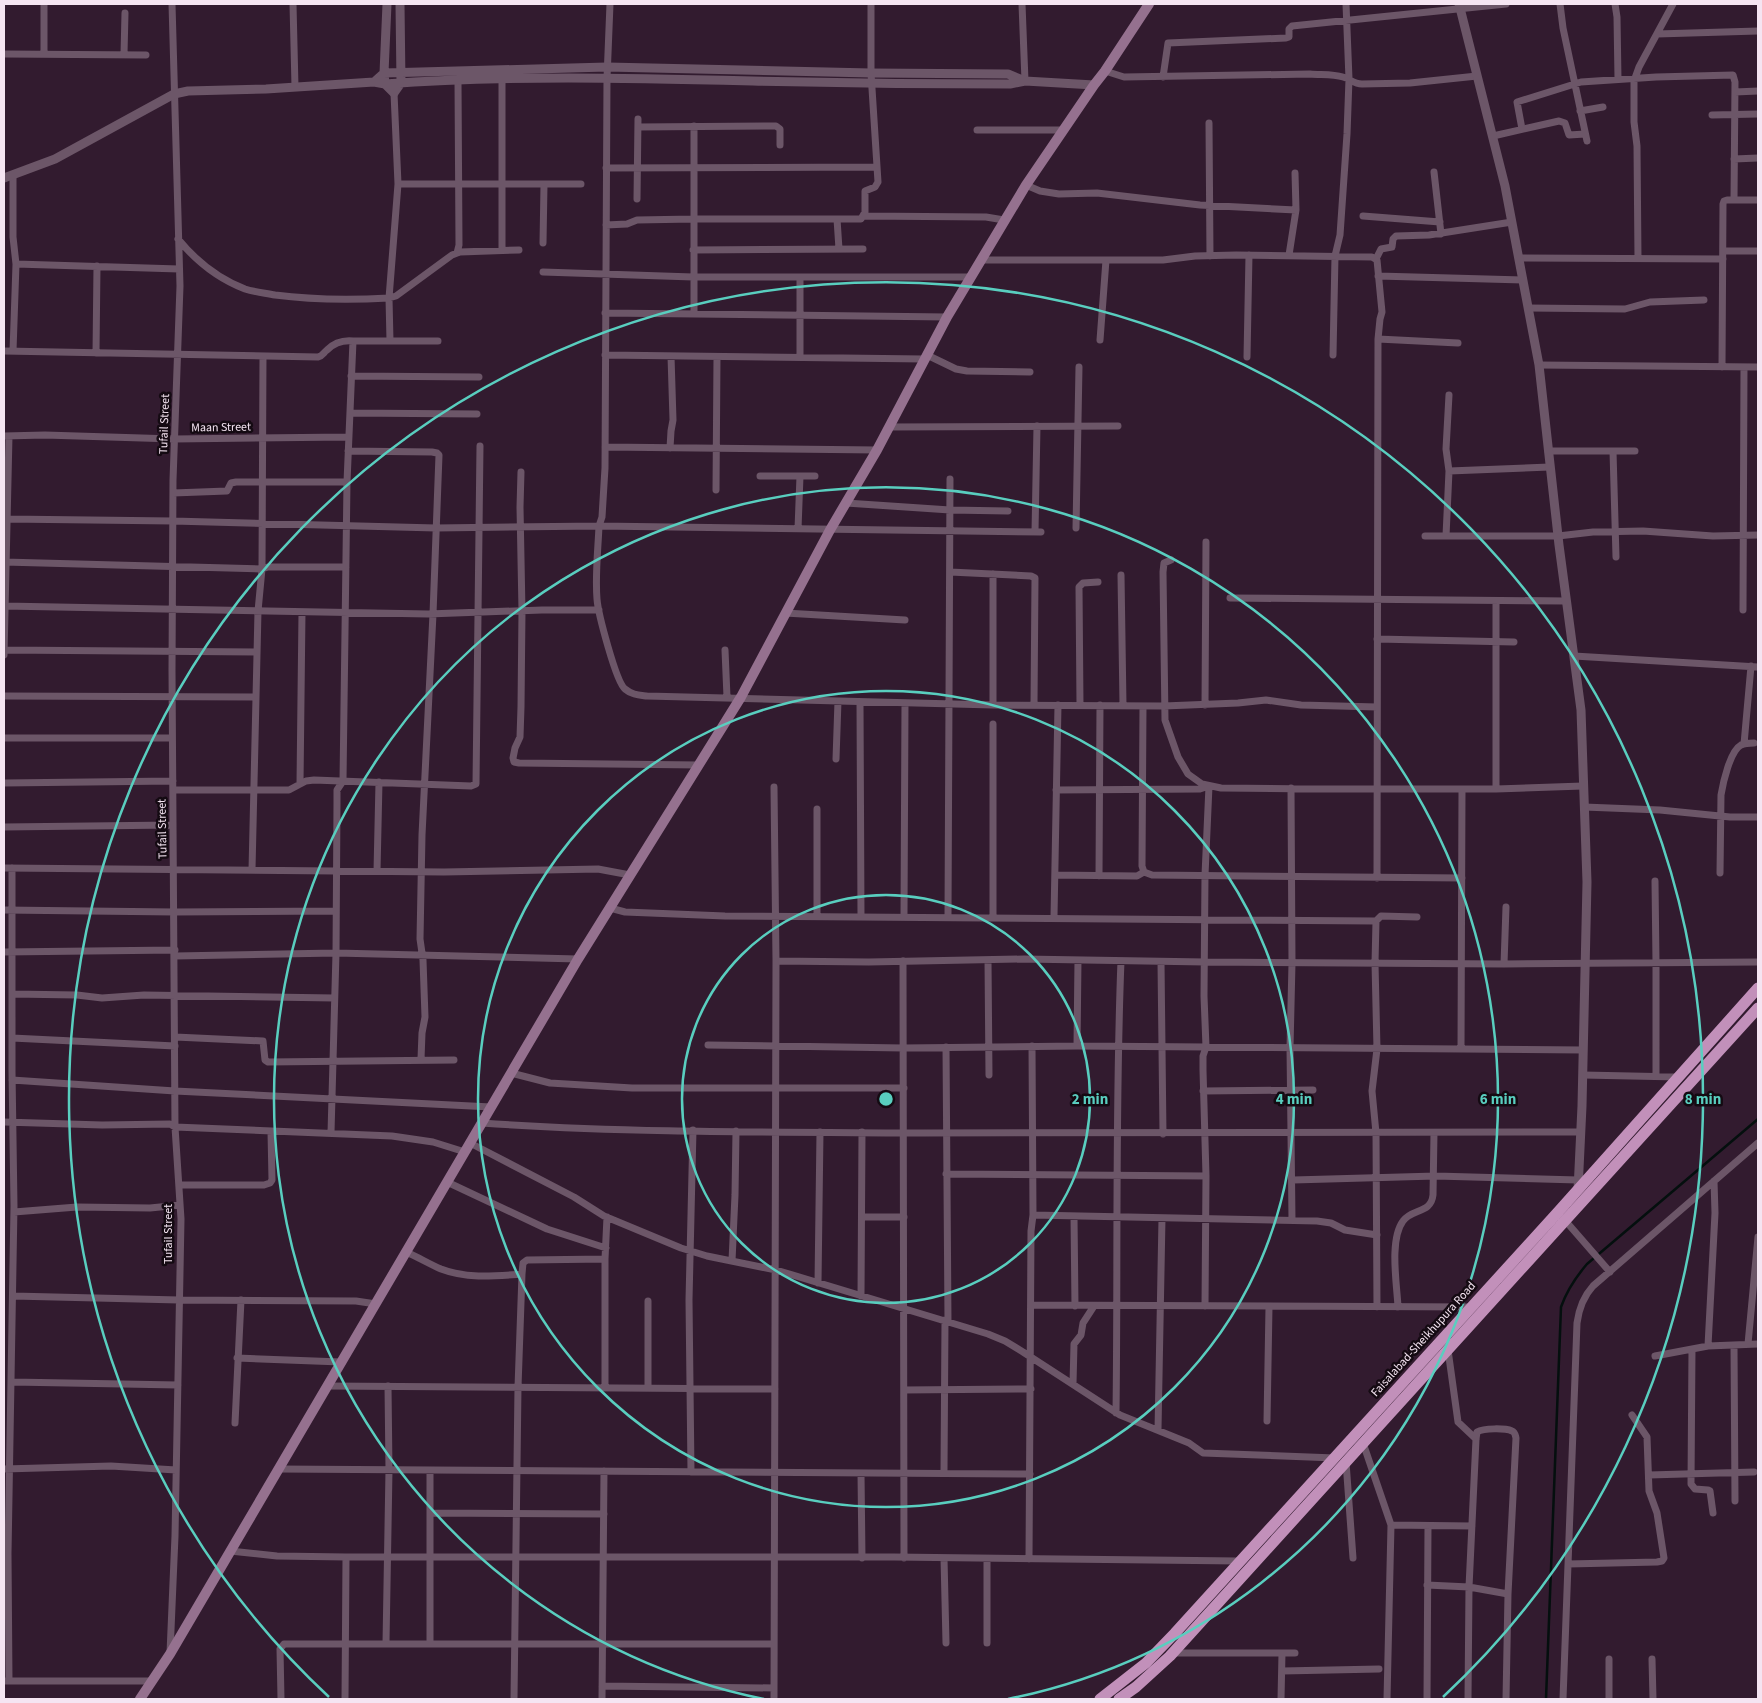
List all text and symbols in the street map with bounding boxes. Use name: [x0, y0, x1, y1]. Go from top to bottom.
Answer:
street label: Tufail Street: [155, 394, 174, 454]
street label: Maan Street: [191, 418, 251, 437]
street label: Tufail Street: [153, 799, 172, 859]
text: 2 min: [1072, 1089, 1108, 1110]
text: 4 min: [1276, 1089, 1312, 1110]
text: 6 min: [1480, 1089, 1516, 1110]
text: 8 min: [1685, 1089, 1721, 1110]
centre of rings: [877, 1090, 895, 1108]
street label: Tufail Street: [160, 1204, 177, 1264]
street label: Faisalabad-Sheikhupura Road: [1367, 1278, 1480, 1401]

